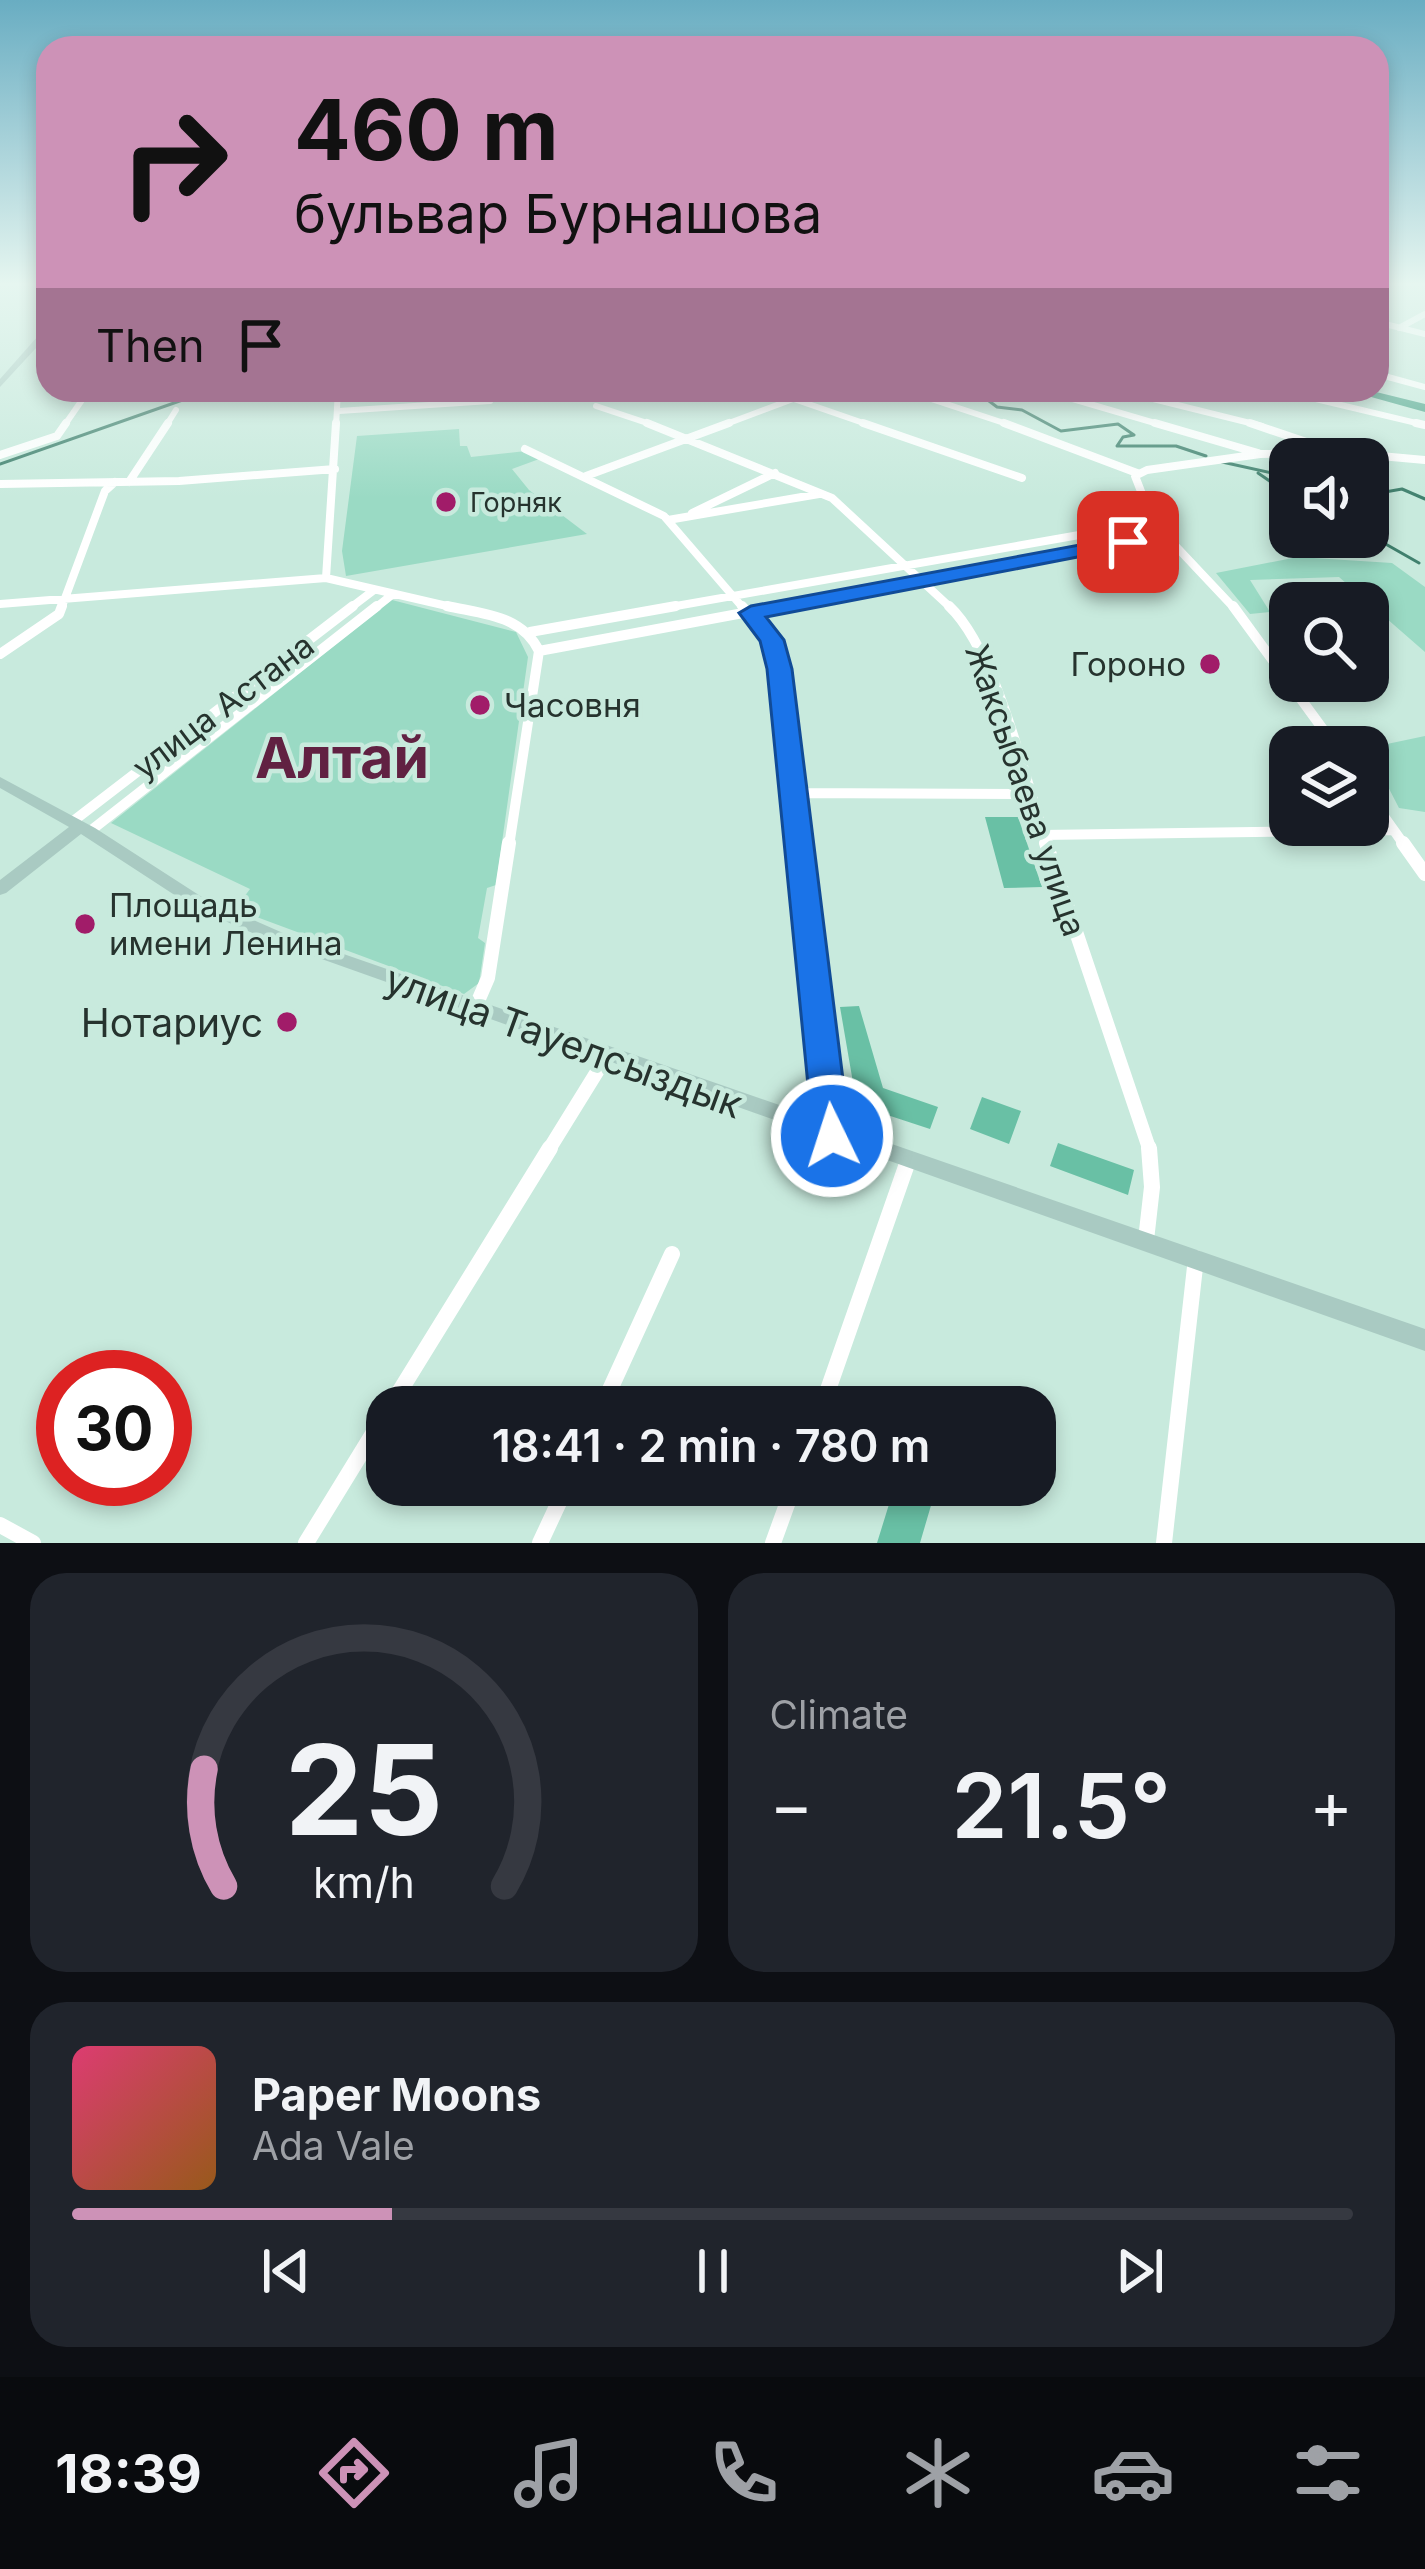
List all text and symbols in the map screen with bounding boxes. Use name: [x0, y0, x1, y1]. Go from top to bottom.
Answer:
text: 460 m: [294, 79, 559, 180]
icon: right: [96, 84, 252, 240]
text: бульвар Бурнашова: [294, 181, 822, 246]
icon: arrive: [228, 312, 294, 378]
text: Then: [96, 318, 204, 373]
map controls: [1269, 438, 1389, 846]
button: sound: [1269, 438, 1389, 558]
place label: Горняк: [470, 486, 562, 519]
marker: Горняк: [433, 489, 459, 515]
pin: [1077, 491, 1179, 593]
icon: arrive: [1095, 509, 1161, 575]
button: search: [1269, 582, 1389, 702]
street label: улица Астана: [124, 625, 322, 787]
street label: Жаксыбаева улица: [957, 639, 1095, 941]
place label: Гороно: [1070, 644, 1186, 684]
marker: Гороно: [1197, 651, 1223, 677]
place label: Часовня: [504, 685, 641, 725]
marker: Часовня: [467, 692, 493, 718]
district label: Алтай: [255, 723, 429, 792]
button: layers: [1269, 726, 1389, 846]
place label: Площадь имени Ленина: [109, 885, 342, 963]
marker: Площадь имени Ленина: [72, 911, 98, 937]
street label: улица Тауелсыздык: [379, 955, 749, 1127]
place label: Нотариус: [81, 999, 263, 1046]
marker: Нотариус: [274, 1009, 300, 1035]
position arrow: [769, 1073, 895, 1199]
speed limit sign: 30: [36, 1350, 192, 1506]
text: 18:41 · 2 min · 780 m: [492, 1418, 930, 1473]
text: Climate: [770, 1691, 908, 1738]
text: 25: [285, 1714, 443, 1865]
text: 21.5°: [951, 1751, 1171, 1860]
text: −: [770, 1765, 813, 1845]
text: +: [1309, 1765, 1353, 1845]
text: km/h: [313, 1855, 415, 1907]
text: Paper Moons: [252, 2067, 541, 2122]
text: Ada Vale: [252, 2122, 415, 2169]
icon: previous: [253, 2238, 319, 2304]
icon: pause: [680, 2238, 746, 2304]
icon: next: [1107, 2238, 1173, 2304]
icon: directions: [312, 2431, 396, 2515]
icon: music: [507, 2431, 591, 2515]
icon: phone: [702, 2431, 786, 2515]
icon: climate: [896, 2431, 980, 2515]
icon: car: [1091, 2431, 1175, 2515]
icon: filters: [1286, 2431, 1370, 2515]
text: 18:39: [55, 2441, 202, 2506]

